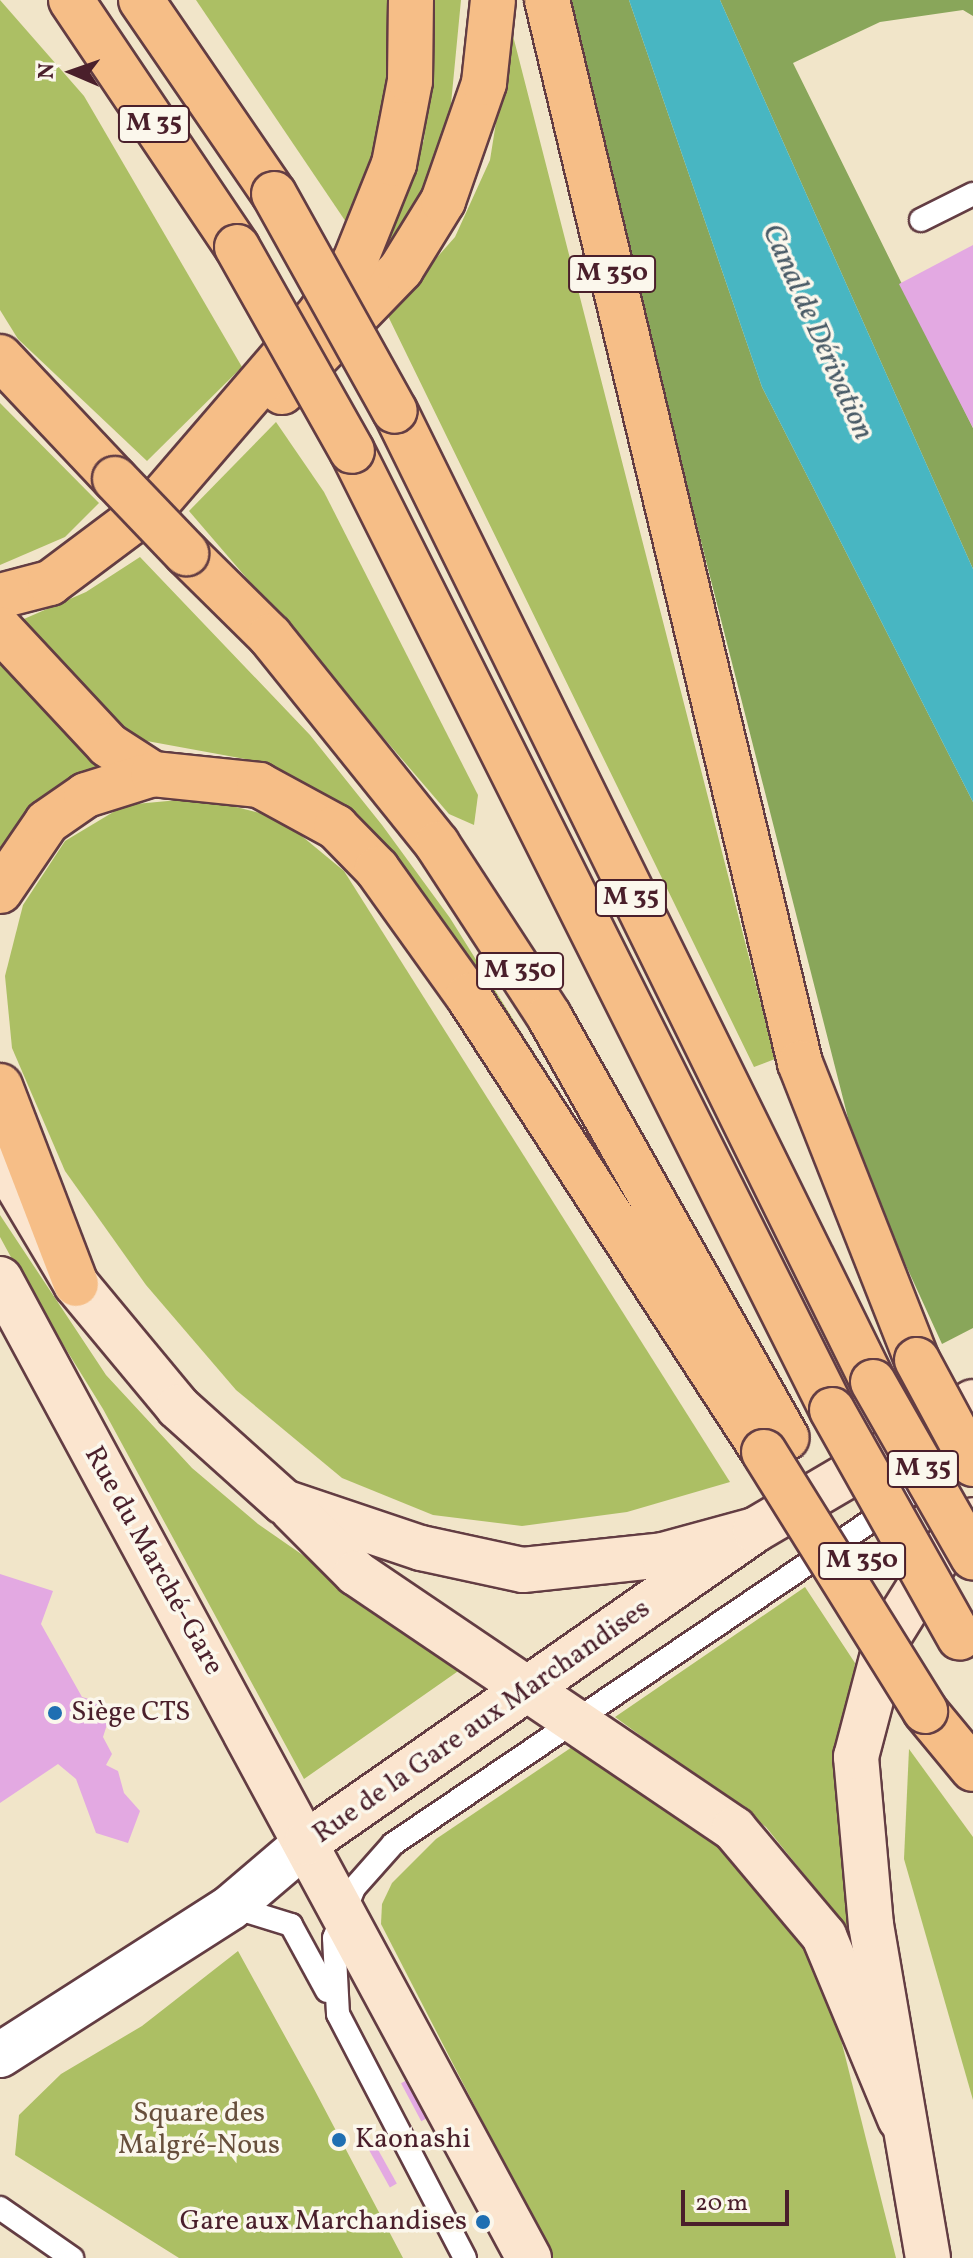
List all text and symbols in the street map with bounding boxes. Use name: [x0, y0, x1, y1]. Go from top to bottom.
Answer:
north arrow: [32, 32, 112, 112]
text: N: [32, 63, 63, 80]
road number: M 35: [116, 102, 192, 146]
water label: Canal de Dérivation: [753, 218, 881, 446]
road number: M 350: [568, 252, 656, 296]
road number: M 35: [593, 876, 669, 920]
road number: M 350: [476, 949, 564, 993]
street label: Rue du Marché-Gare: [76, 1441, 230, 1681]
road number: M 35: [885, 1447, 961, 1491]
road number: M 350: [818, 1539, 906, 1583]
street label: Rue de la Gare aux Marchandises: [307, 1592, 657, 1852]
place label: Siège CTS: [71, 1696, 190, 1730]
marker: Siège CTS: [46, 1704, 64, 1722]
park label: Square des Malgré-Nous: [118, 2097, 280, 2163]
place label: Kaonashi: [355, 2123, 471, 2157]
marker: Kaonashi: [330, 2131, 348, 2149]
scale bar: [685, 2174, 793, 2224]
text: 20 m: [695, 2187, 748, 2221]
place label: Gare aux Marchandises: [180, 2205, 467, 2239]
marker: Gare aux Marchandises: [474, 2213, 492, 2231]

